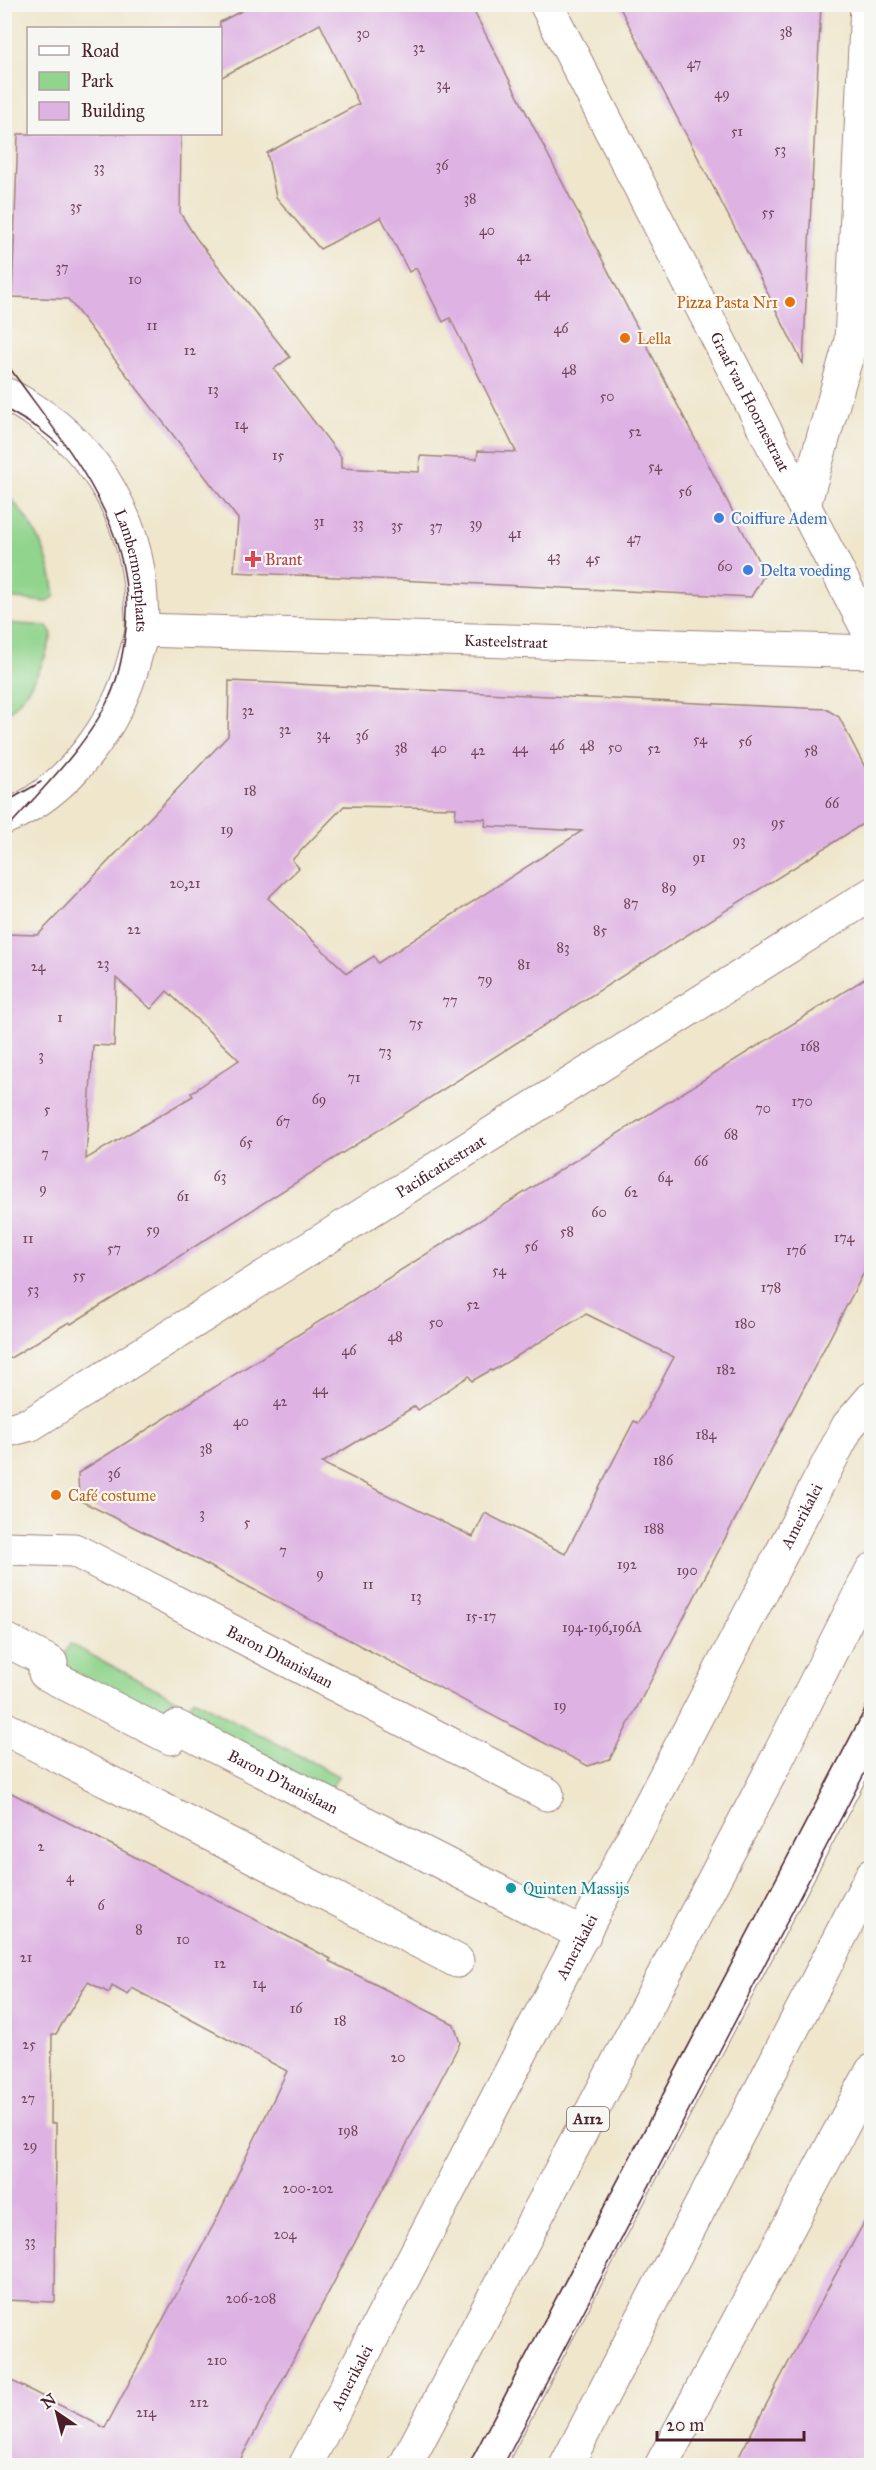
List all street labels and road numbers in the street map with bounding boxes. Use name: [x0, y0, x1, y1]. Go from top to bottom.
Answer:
street label: Graaf van Hoornestraat: [707, 328, 794, 475]
street label: Lambermontplaats: [111, 506, 152, 633]
street label: Kasteelstraat: [464, 630, 548, 652]
street label: Pacificatiestraat: [392, 1130, 489, 1201]
street label: Amerikalei: [776, 1479, 826, 1552]
street label: Baron Dhanislaan: [224, 1621, 337, 1692]
street label: Baron D'hanislaan: [225, 1745, 342, 1817]
street label: Amerikalei: [551, 1910, 601, 1983]
road number: A112: [567, 2107, 609, 2131]
street label: Amerikalei: [326, 2341, 376, 2414]

